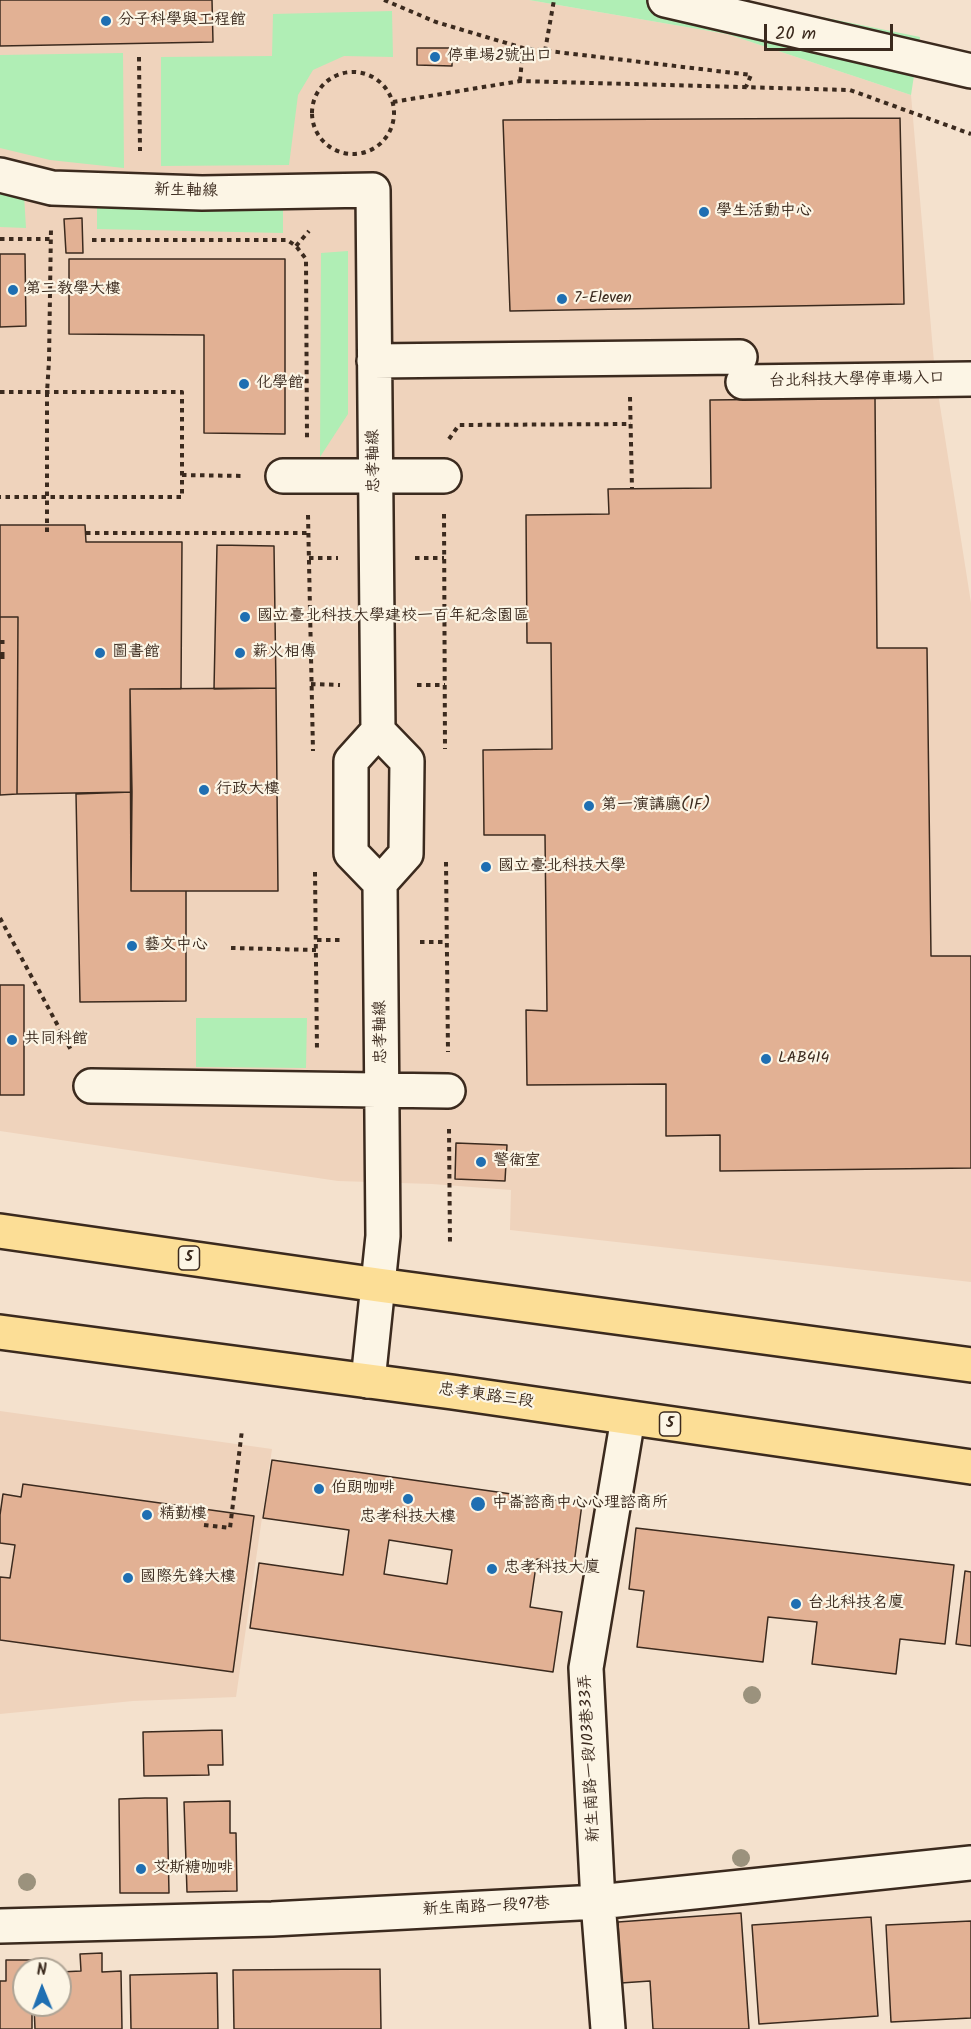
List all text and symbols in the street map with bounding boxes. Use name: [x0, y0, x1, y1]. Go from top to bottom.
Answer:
place label: 分子科學與工程館: [118, 11, 246, 31]
scale bar: [767, 12, 896, 50]
marker: 分子科學與工程館: [99, 14, 113, 28]
text: 20 m: [775, 20, 816, 49]
place label: 停車場2號出口: [447, 47, 552, 67]
marker: 停車場2號出口: [428, 50, 442, 64]
street label: 新生軸線: [154, 182, 218, 202]
place label: 學生活動中心: [716, 202, 812, 222]
marker: 學生活動中心: [697, 205, 711, 219]
place label: 第二教學大樓: [25, 280, 121, 300]
marker: 第二教學大樓: [6, 283, 20, 297]
place label: 7-Eleven: [574, 289, 632, 309]
marker: 7-Eleven: [555, 292, 569, 306]
street label: 台北科技大學停車場入口: [769, 370, 945, 392]
place label: 化學館: [256, 374, 304, 394]
marker: 化學館: [237, 377, 251, 391]
street label: 忠孝軸線: [365, 429, 385, 493]
place label: 國立臺北科技大學建校一百年紀念園區: [257, 607, 529, 627]
marker: 國立臺北科技大學建校一百年紀念園區: [238, 610, 252, 624]
place label: 圖書館: [112, 643, 160, 663]
place label: 薪火相傳: [252, 643, 316, 663]
marker: 圖書館: [93, 646, 107, 660]
marker: 薪火相傳: [233, 646, 247, 660]
place label: 行政大樓: [216, 780, 280, 800]
marker: 行政大樓: [197, 783, 211, 797]
place label: 第一演講廳(1F): [601, 796, 710, 816]
marker: 第一演講廳(1F): [582, 799, 596, 813]
place label: 國立臺北科技大學: [498, 857, 626, 877]
marker: 國立臺北科技大學: [479, 860, 493, 874]
place label: 藝文中心: [144, 936, 208, 956]
marker: 藝文中心: [125, 939, 139, 953]
street label: 忠孝軸線: [372, 1000, 392, 1064]
place label: 共同科館: [24, 1030, 88, 1050]
marker: 共同科館: [5, 1033, 19, 1047]
place label: LAB414: [778, 1049, 829, 1069]
marker: LAB414: [759, 1052, 773, 1066]
place label: 警衛室: [493, 1152, 541, 1172]
marker: 警衛室: [474, 1155, 488, 1169]
road number: 5: [178, 1246, 200, 1270]
street label: 忠孝東路三段: [437, 1381, 535, 1413]
road number: 5: [660, 1412, 680, 1436]
place label: 伯朗咖啡: [331, 1479, 395, 1499]
marker: 伯朗咖啡: [312, 1482, 326, 1496]
marker: 忠孝科技大樓: [401, 1492, 415, 1506]
place label: 中崙諮商中心心理諮商所: [492, 1494, 668, 1514]
marker: 中崙諮商中心心理諮商所: [469, 1495, 487, 1513]
place label: 精勤樓: [159, 1505, 207, 1525]
marker: 精勤樓: [140, 1508, 154, 1522]
place label: 忠孝科技大樓: [360, 1508, 456, 1528]
place label: 忠孝科技大廈: [504, 1559, 600, 1579]
marker: 忠孝科技大廈: [485, 1562, 499, 1576]
place label: 國際先鋒大樓: [140, 1568, 236, 1588]
marker: 國際先鋒大樓: [121, 1571, 135, 1585]
place label: 台北科技名廈: [808, 1594, 904, 1614]
marker: 台北科技名廈: [789, 1597, 803, 1611]
street label: 新生南路一段103巷33弄: [577, 1673, 605, 1843]
place label: 艾斯糖咖啡: [153, 1859, 233, 1879]
marker: 艾斯糖咖啡: [134, 1862, 148, 1876]
street label: 新生南路一段97巷: [422, 1895, 550, 1921]
north arrow: [12, 1957, 72, 2017]
text: N: [36, 1958, 47, 1983]

